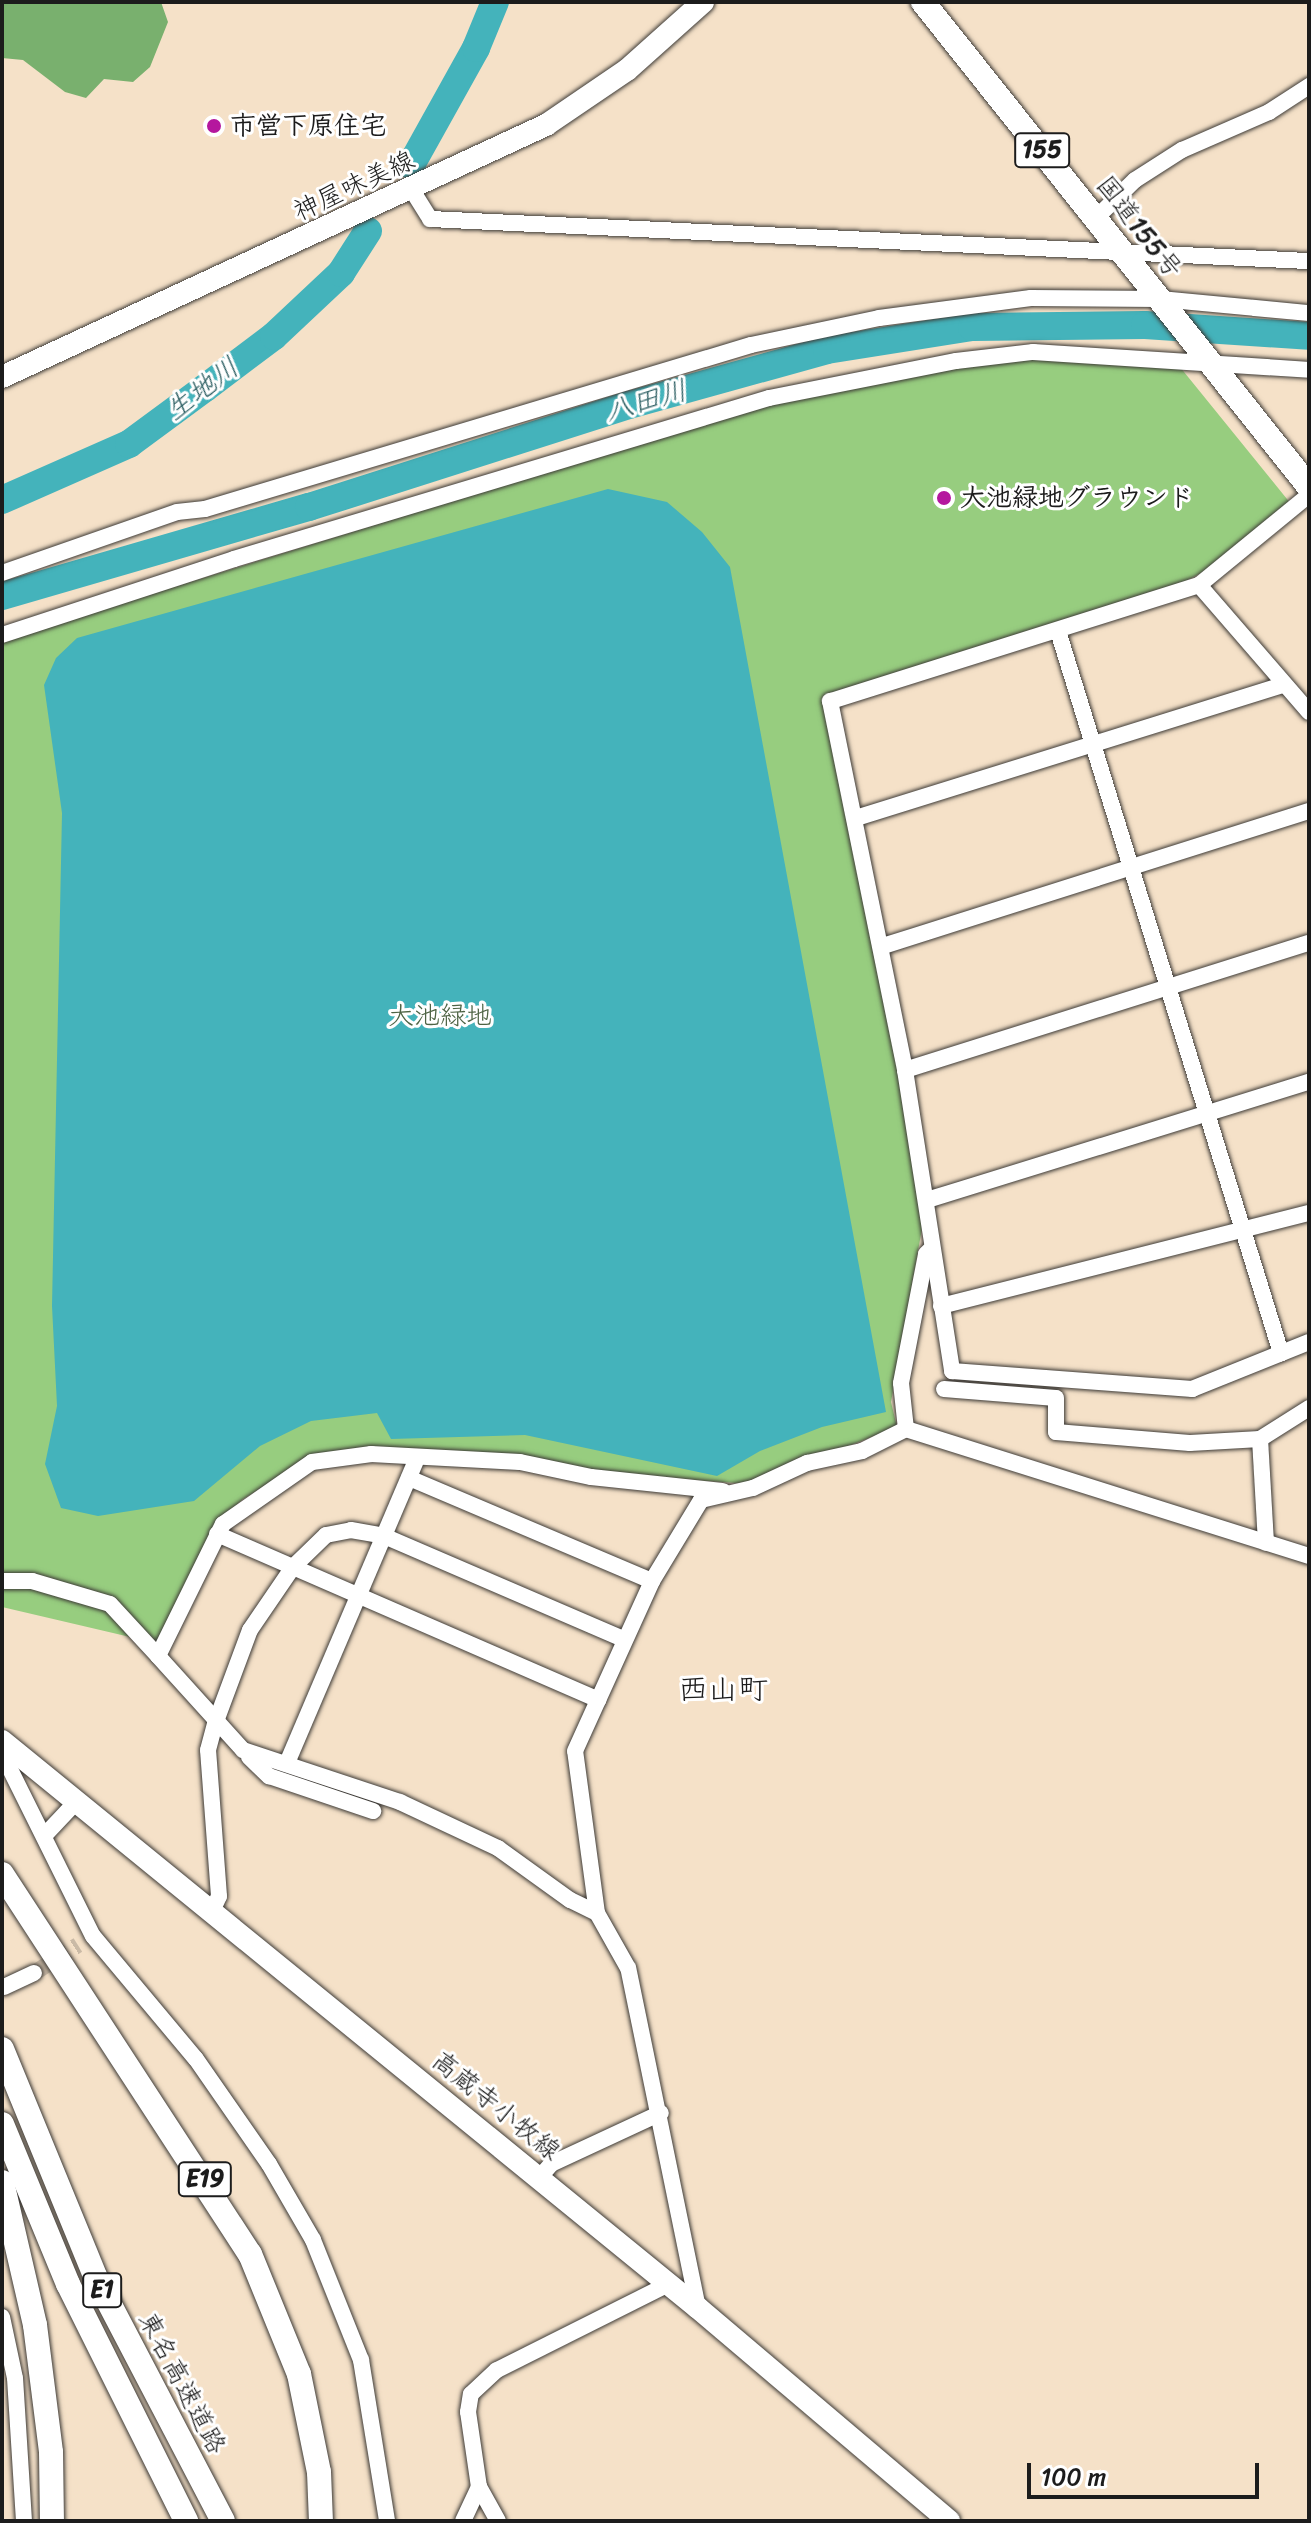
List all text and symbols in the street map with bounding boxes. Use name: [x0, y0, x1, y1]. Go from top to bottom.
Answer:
place label: 市営下原住宅: [230, 110, 386, 142]
marker: 市営下原住宅: [205, 117, 223, 135]
road number: 155: [1014, 130, 1070, 170]
street label: 神屋味美線: [288, 144, 420, 228]
street label: 国道155号: [1089, 170, 1189, 284]
water label: 生地川: [158, 350, 246, 428]
water label: 八田川: [601, 373, 691, 429]
place label: 大池緑地グラウンド: [960, 482, 1194, 514]
marker: 大池緑地グラウンド: [935, 489, 953, 507]
park label: 大池緑地: [388, 1000, 492, 1032]
district label: 西山町: [678, 1671, 768, 1707]
street label: 高蔵寺小牧線: [426, 2045, 566, 2167]
road number: E19: [177, 2159, 233, 2199]
road number: E1: [82, 2270, 122, 2310]
street label: 東名高速道路: [132, 2307, 232, 2459]
scale bar: [1031, 2447, 1263, 2497]
text: 100 m: [1041, 2456, 1106, 2498]

